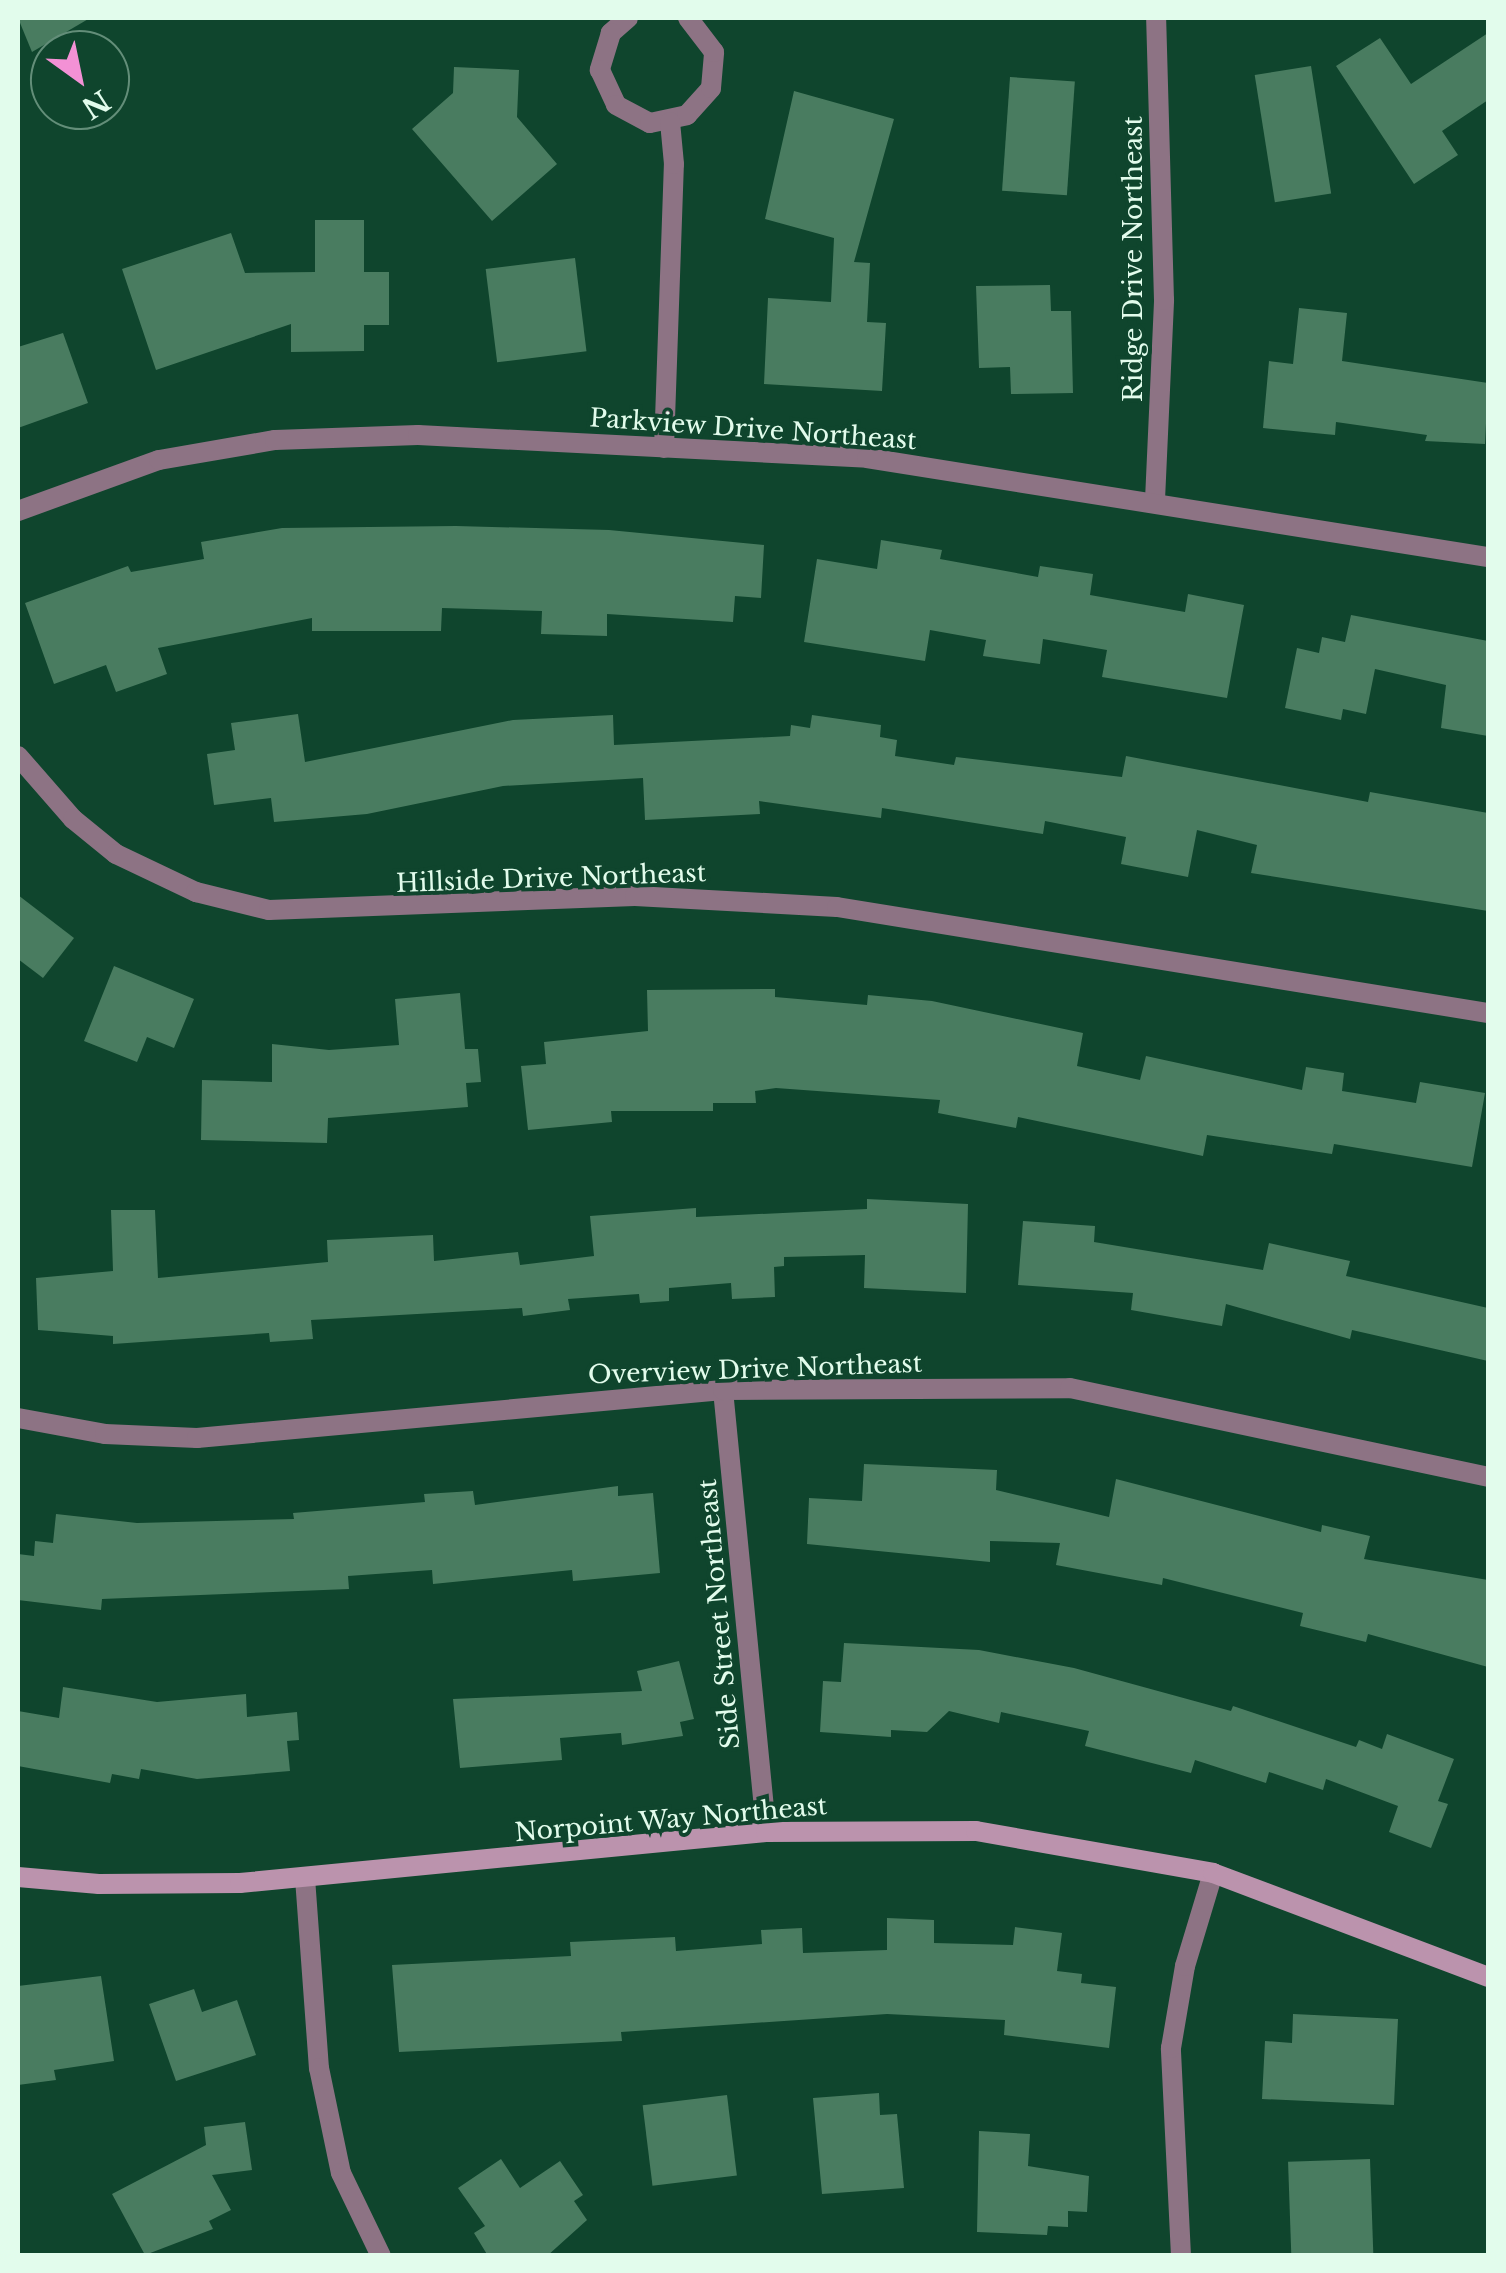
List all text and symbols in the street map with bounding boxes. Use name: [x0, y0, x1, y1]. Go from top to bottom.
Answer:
north arrow: [30, 30, 130, 130]
text: N: [75, 82, 116, 126]
street label: Ridge Drive Northeast: [1119, 116, 1149, 402]
street label: Parkview Drive Northeast: [588, 404, 918, 456]
street label: Hillside Drive Northeast: [395, 859, 707, 899]
street label: Overview Drive Northeast: [587, 1349, 923, 1391]
street label: Side Street Northeast: [693, 1478, 747, 1750]
street label: Norpoint Way Northeast: [513, 1791, 829, 1849]

